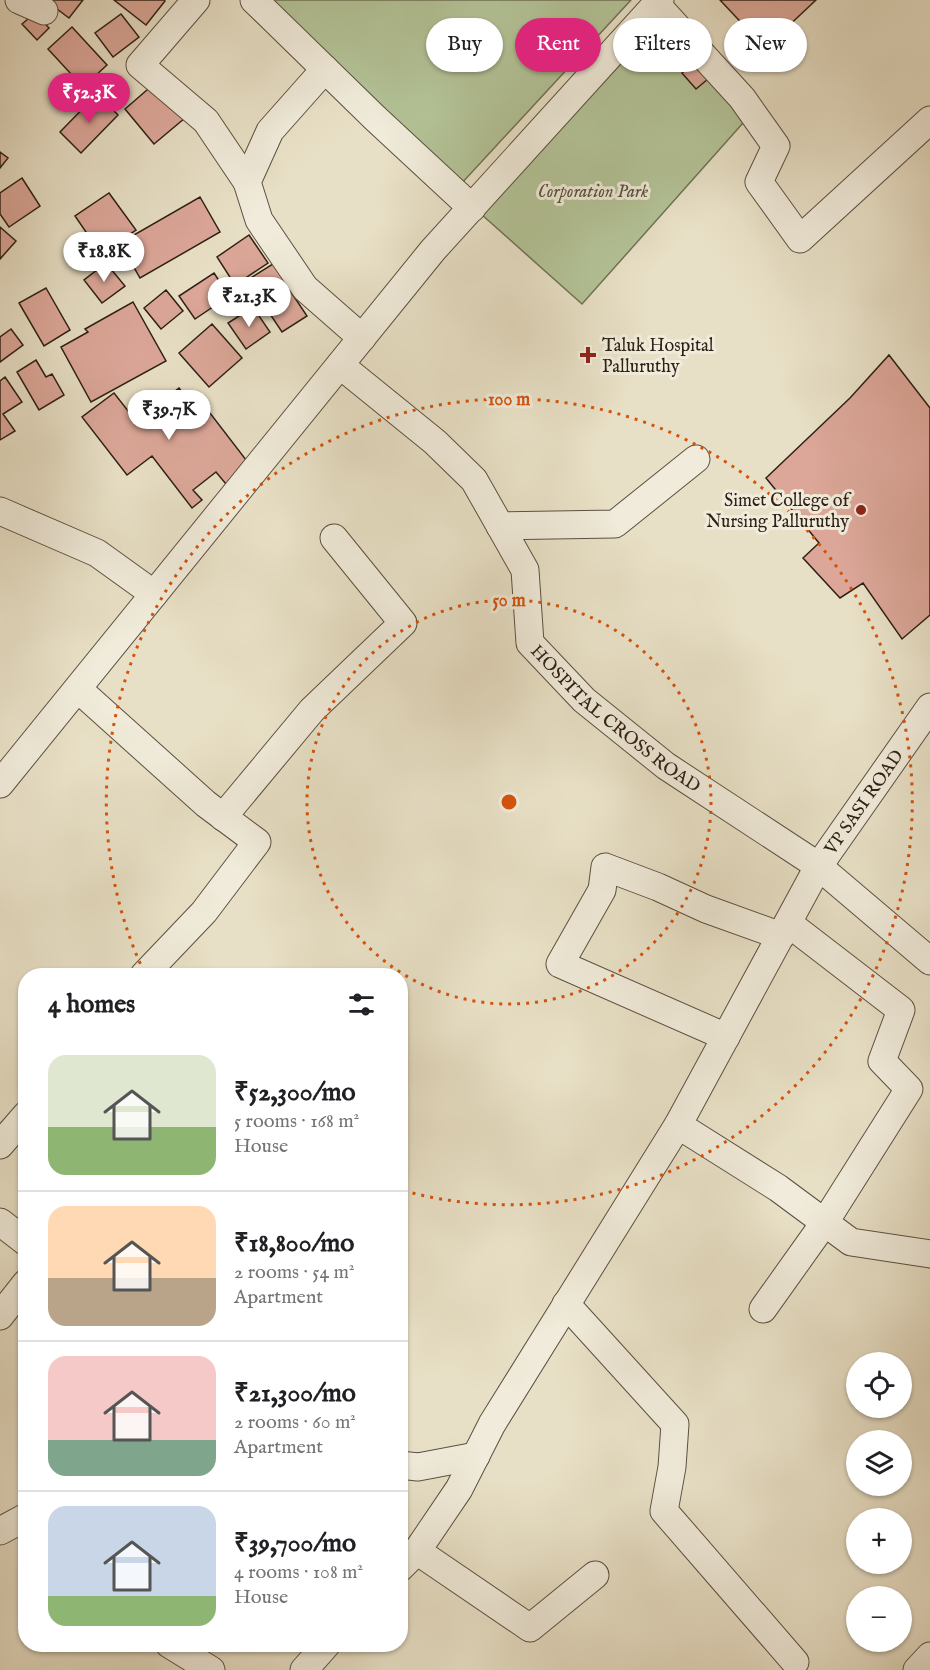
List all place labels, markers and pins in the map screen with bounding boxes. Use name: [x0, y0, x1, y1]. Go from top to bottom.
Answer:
pin: ₹52.3K: [40, 73, 138, 124]
pin: ₹18.8K: [55, 232, 153, 283]
pin: ₹21.3K: [200, 277, 298, 328]
place label: Taluk Hospital Palluruthy: [602, 335, 714, 379]
marker: Taluk Hospital Palluruthy: [579, 346, 597, 364]
pin: ₹39.7K: [120, 390, 218, 441]
place label: Simet College of Nursing Palluruthy: [706, 490, 852, 534]
marker: Simet College of Nursing Palluruthy: [854, 503, 868, 517]
centre of rings: [499, 792, 519, 812]

